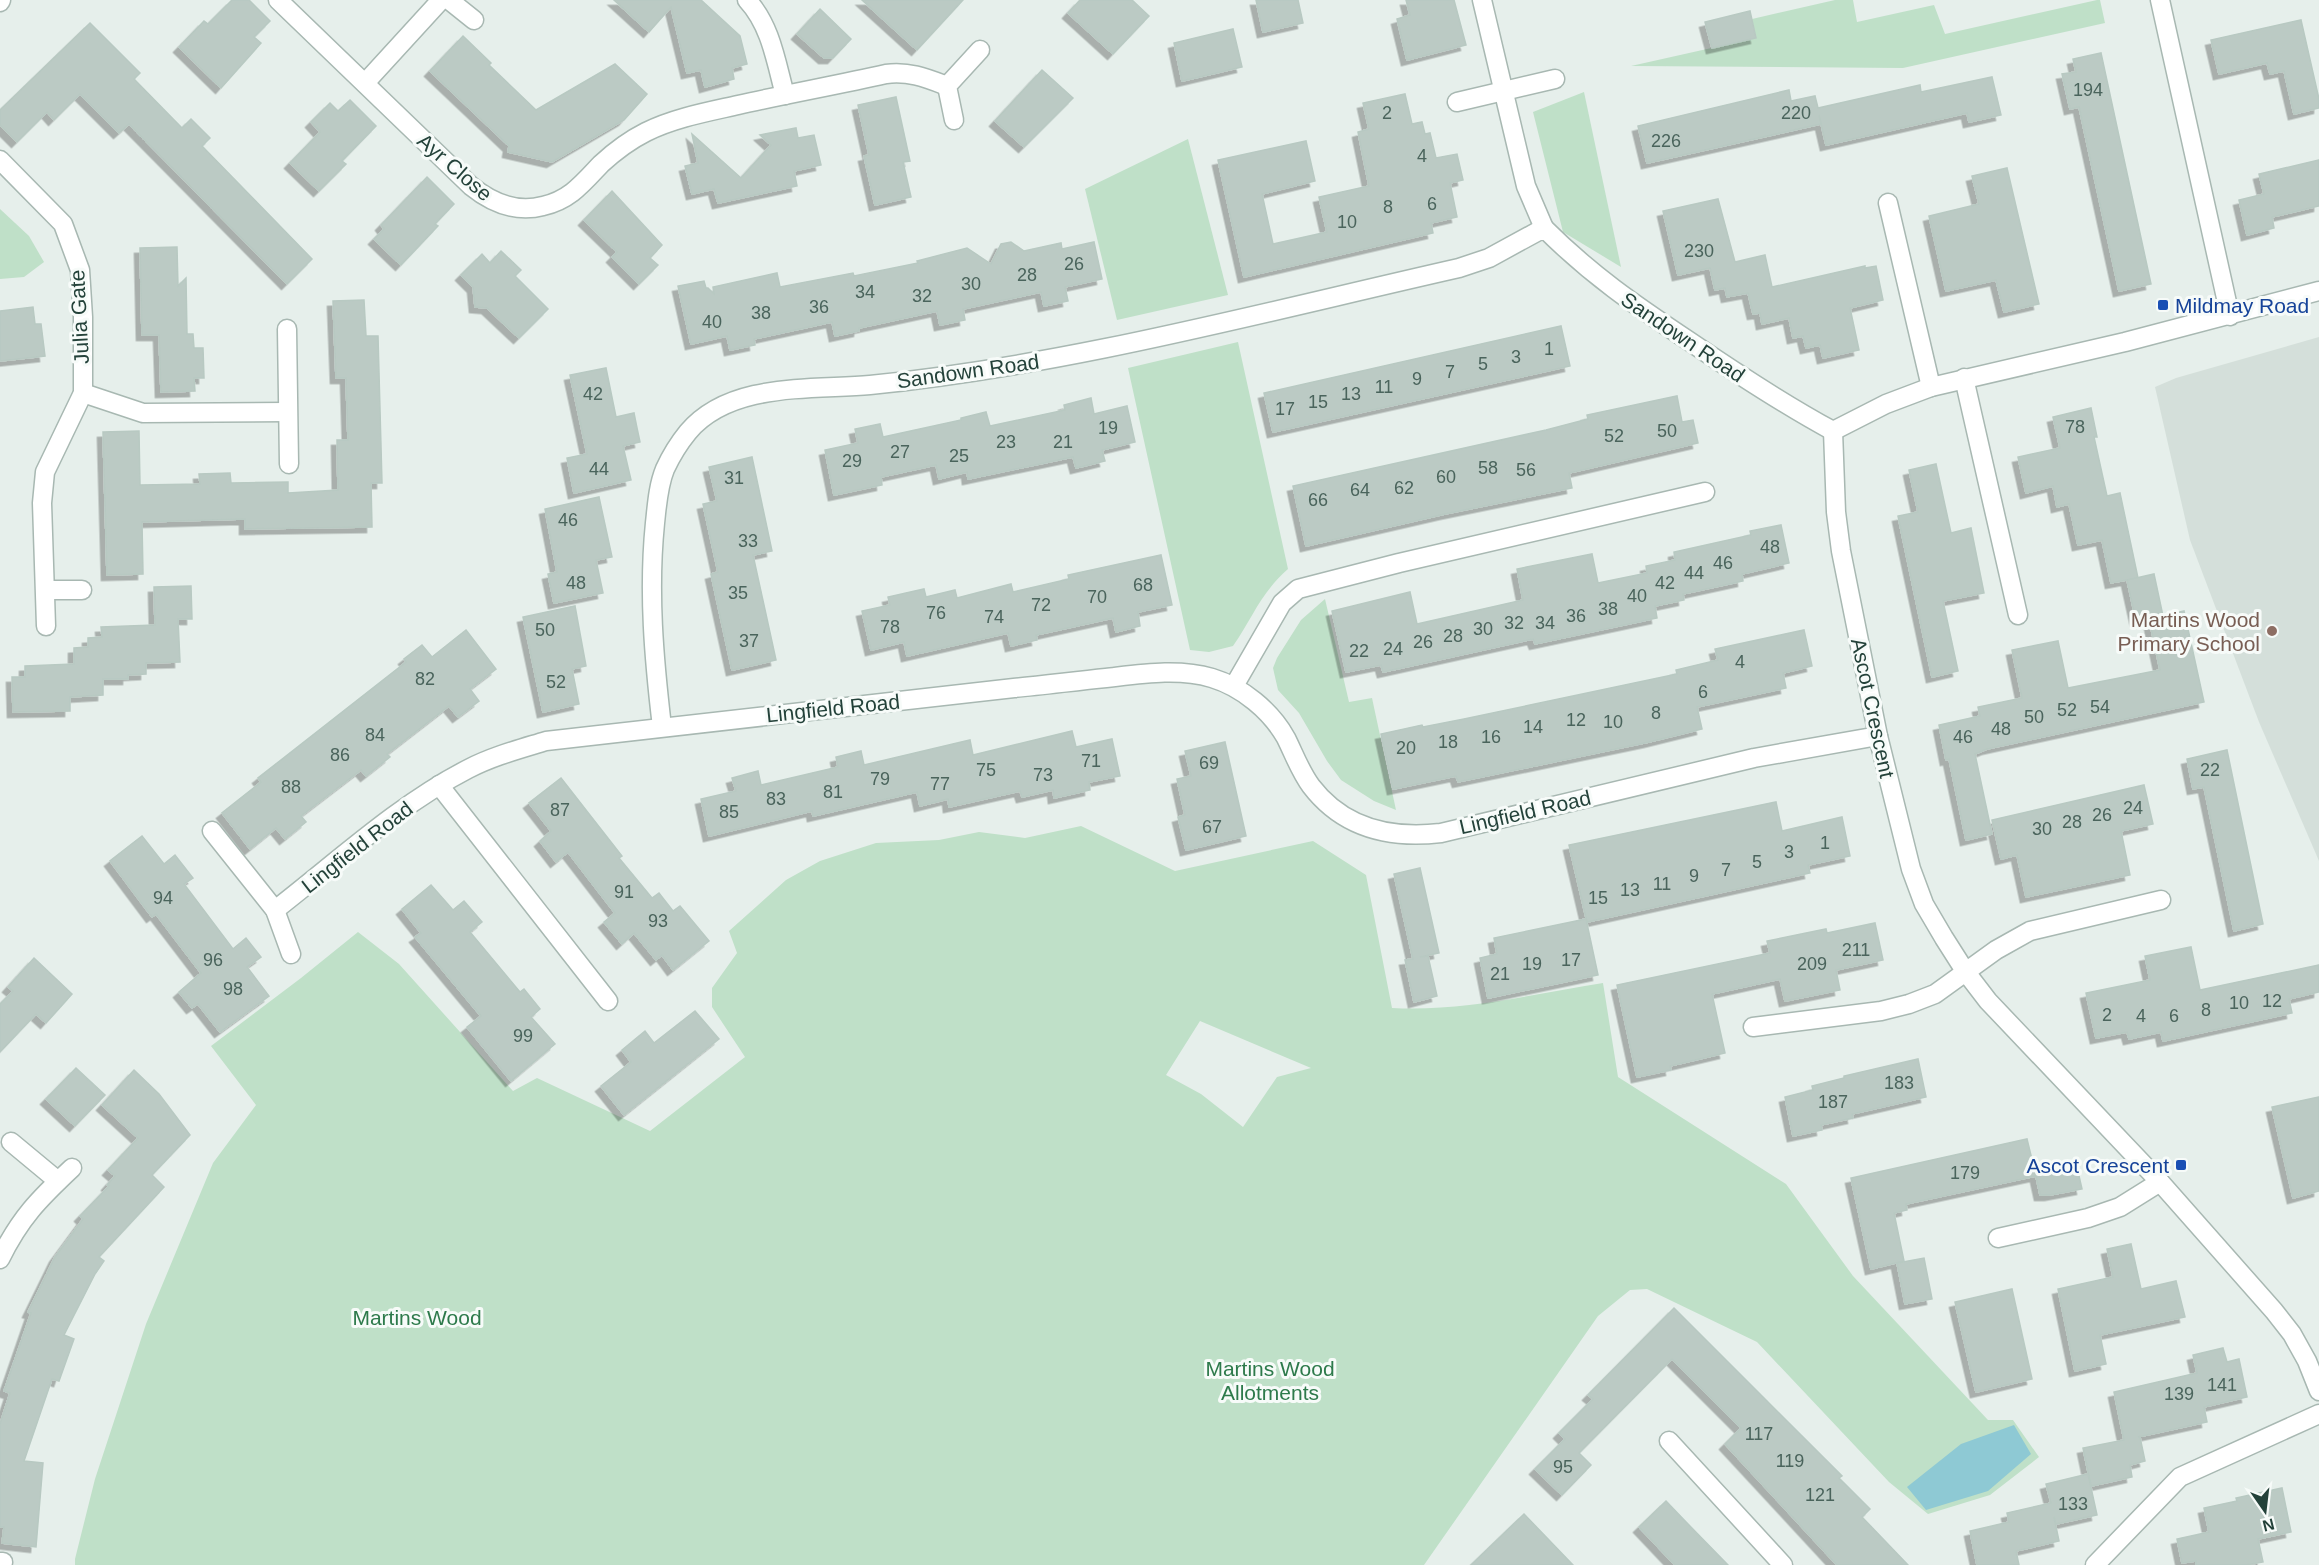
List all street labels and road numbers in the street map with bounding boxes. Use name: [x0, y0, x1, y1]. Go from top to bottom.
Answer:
street label: Ayr Close: [413, 129, 497, 205]
street label: Julia Gate: [65, 269, 93, 365]
street label: Sandown Road: [1617, 287, 1749, 387]
street label: Sandown Road: [895, 350, 1041, 392]
street label: Ascot Crescent: [1847, 636, 1899, 780]
street label: Lingfield Road: [765, 690, 901, 726]
street label: Lingfield Road: [1457, 786, 1593, 838]
street label: Lingfield Road: [297, 797, 417, 897]

